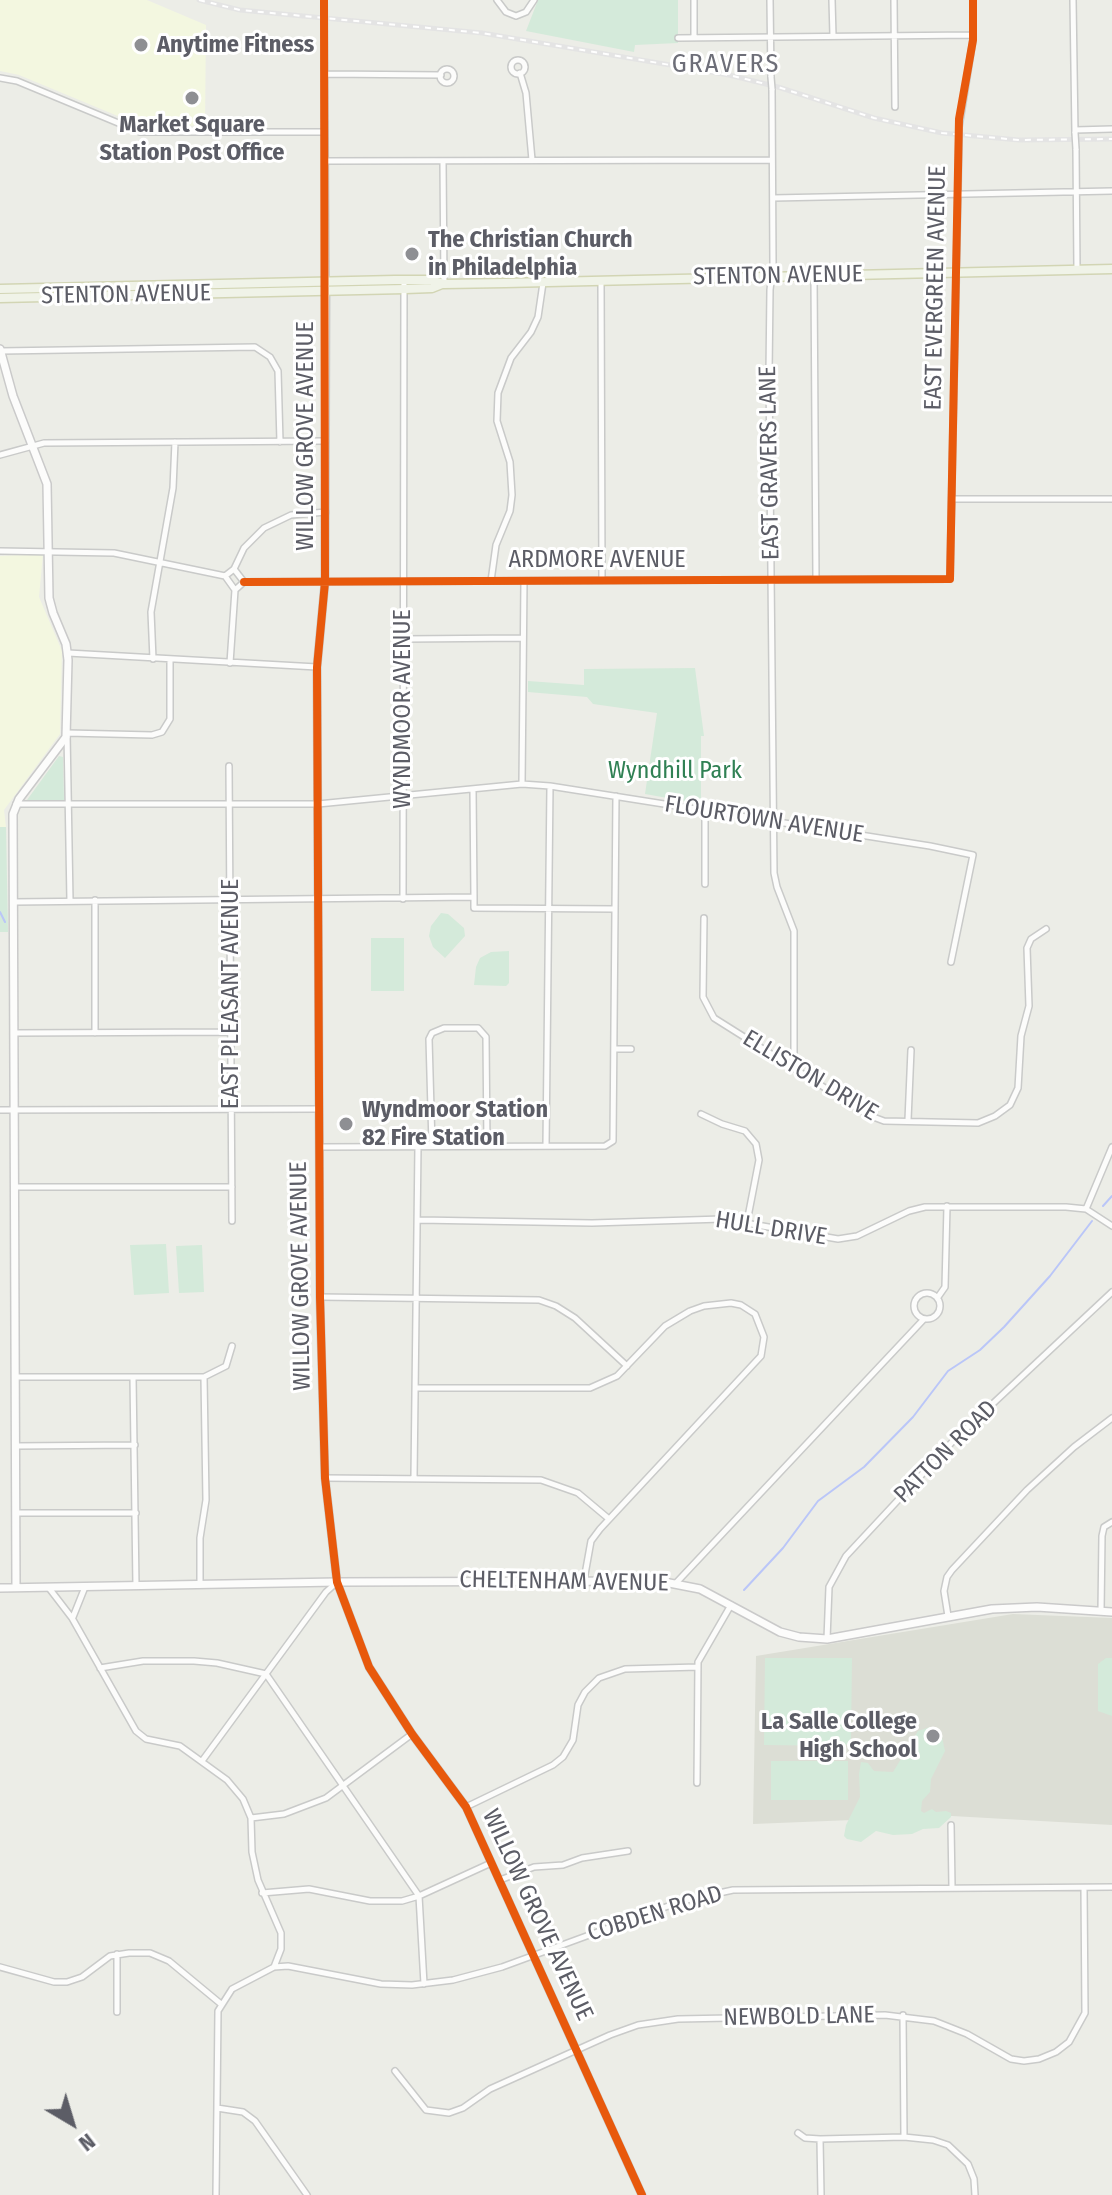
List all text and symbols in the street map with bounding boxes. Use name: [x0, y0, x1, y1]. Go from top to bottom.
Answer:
place label: Anytime Fitness: [157, 31, 314, 59]
marker: Anytime Fitness: [132, 36, 150, 54]
district label: GRAVERS: [672, 49, 780, 81]
marker: Market Square Station Post Office: [183, 89, 201, 107]
place label: Market Square Station Post Office: [99, 111, 285, 167]
street label: EAST EVERGREEN AVENUE: [919, 165, 953, 411]
place label: The Christian Church in Philadelphia: [428, 226, 633, 282]
marker: The Christian Church in Philadelphia: [403, 245, 421, 263]
street label: STENTON AVENUE: [693, 260, 863, 292]
street label: STENTON AVENUE: [41, 279, 211, 311]
street label: WILLOW GROVE AVENUE: [292, 321, 320, 551]
street label: EAST GRAVERS LANE: [754, 366, 786, 560]
street label: ARDMORE AVENUE: [508, 546, 686, 574]
street label: WYNDMOOR AVENUE: [389, 609, 417, 809]
park label: Wyndhill Park: [608, 757, 742, 785]
street label: FLOURTOWN AVENUE: [662, 790, 866, 850]
street label: EAST PLEASANT AVENUE: [217, 879, 245, 1109]
street label: ELLISTON DRIVE: [737, 1024, 883, 1128]
place label: Wyndmoor Station 82 Fire Station: [362, 1096, 548, 1152]
marker: Wyndmoor Station 82 Fire Station: [337, 1115, 355, 1133]
street label: WILLOW GROVE AVENUE: [285, 1161, 317, 1391]
street label: HULL DRIVE: [713, 1206, 829, 1252]
street label: PATTON ROAD: [889, 1395, 1003, 1509]
street label: CHELTENHAM AVENUE: [459, 1566, 669, 1598]
place label: La Salle College High School: [761, 1708, 917, 1764]
marker: La Salle College High School: [924, 1727, 942, 1745]
street label: WILLOW GROVE AVENUE: [475, 1805, 599, 2025]
street label: COBDEN ROAD: [584, 1880, 726, 1948]
street label: NEWBOLD LANE: [723, 2001, 875, 2033]
north arrow: [32, 2083, 112, 2163]
text: N: [74, 2128, 101, 2157]

